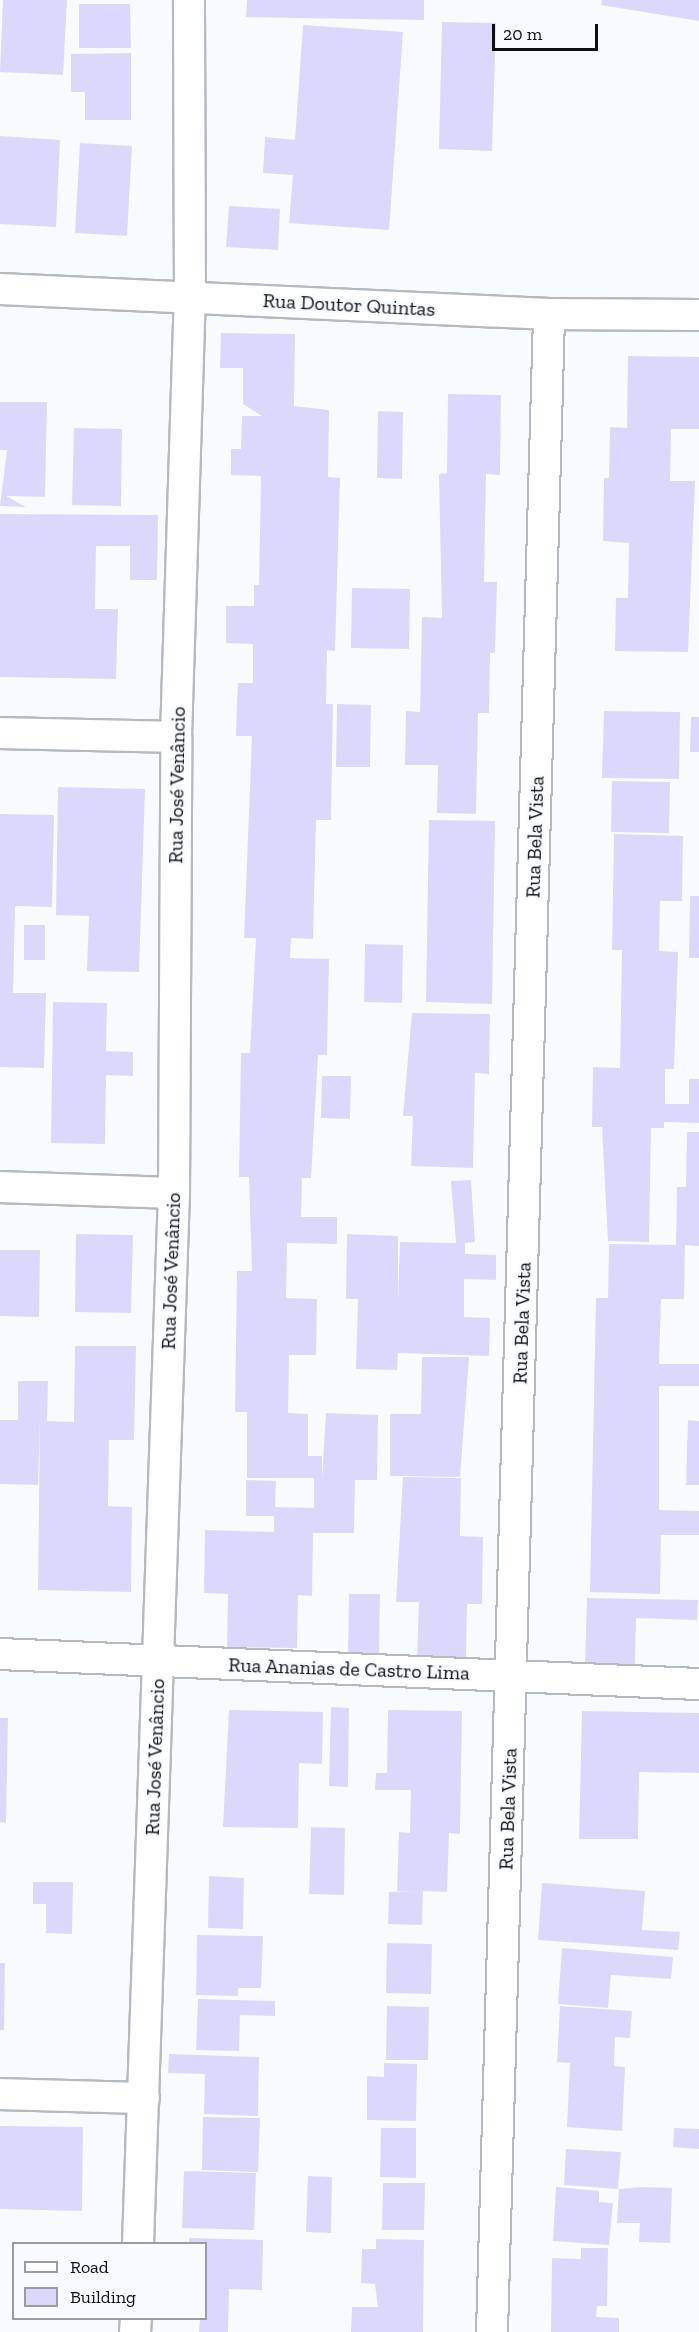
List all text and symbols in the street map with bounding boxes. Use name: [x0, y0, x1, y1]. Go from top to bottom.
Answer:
scale bar: [495, 12, 602, 50]
text: 20 m: [503, 23, 542, 45]
street label: Rua Doutor Quintas: [262, 288, 436, 322]
street label: Rua José Venâncio: [164, 706, 190, 864]
street label: Rua Bela Vista: [521, 775, 549, 899]
street label: Rua José Venâncio: [156, 1192, 186, 1350]
street label: Rua Bela Vista: [508, 1261, 536, 1385]
street label: Rua Ananias de Castro Lima: [228, 1653, 470, 1685]
street label: Rua José Venâncio: [140, 1678, 170, 1836]
street label: Rua Bela Vista: [494, 1747, 522, 1871]
legend: [12, 2242, 207, 2320]
text: Road: [70, 2256, 109, 2278]
text: Building: [70, 2286, 136, 2308]

